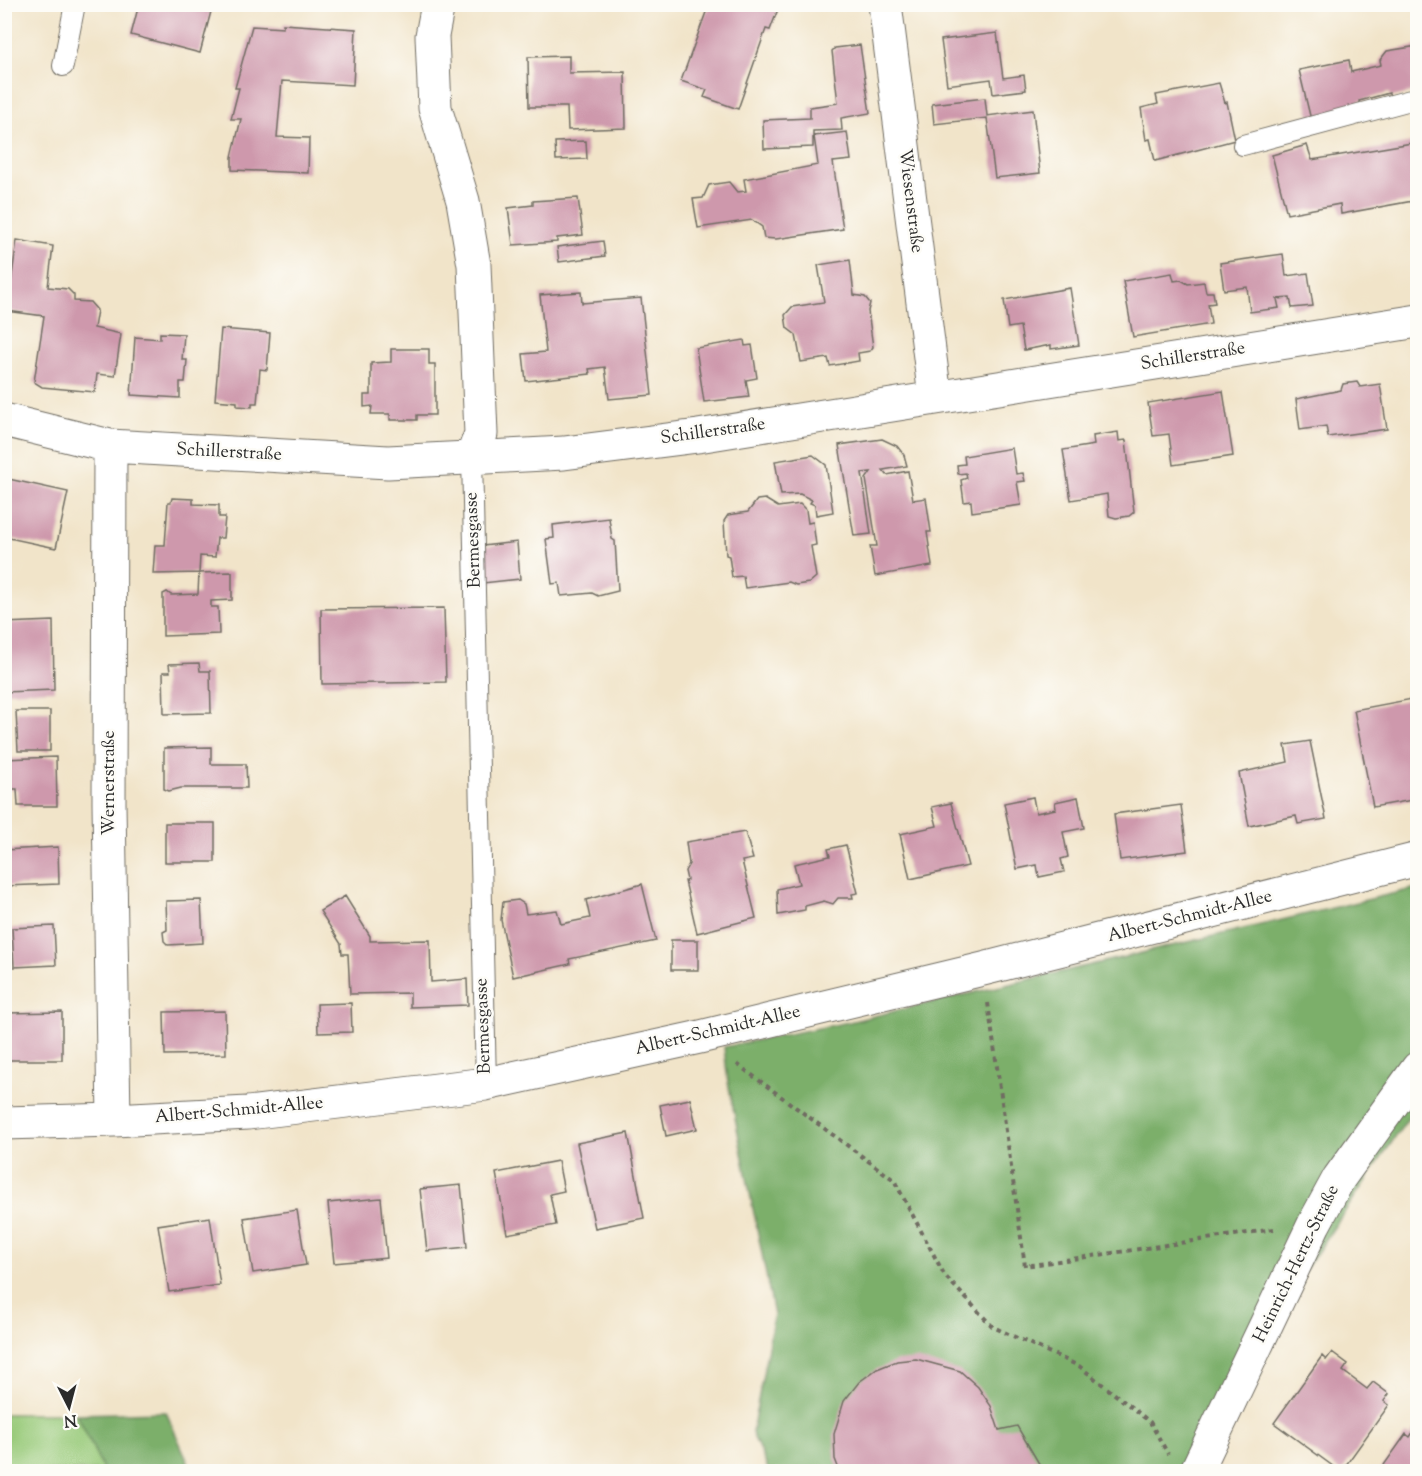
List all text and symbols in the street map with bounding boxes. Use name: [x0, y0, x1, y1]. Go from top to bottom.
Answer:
street label: Wiesenstraße: [891, 148, 929, 254]
street label: Schillerstraße: [1139, 336, 1247, 378]
street label: Schillerstraße: [659, 412, 767, 452]
street label: Schillerstraße: [176, 437, 282, 469]
street label: Bermesgasse: [459, 491, 489, 589]
street label: Wernerstraße: [97, 730, 123, 836]
street label: Albert-Schmidt-Allee: [1105, 884, 1275, 950]
street label: Bermesgasse: [469, 977, 499, 1075]
street label: Albert-Schmidt-Allee: [633, 999, 803, 1063]
street label: Albert-Schmidt-Allee: [154, 1091, 324, 1131]
street label: Heinrich-Hertz-Straße: [1247, 1181, 1347, 1347]
north arrow: [39, 1377, 99, 1437]
text: N: [63, 1407, 78, 1432]

